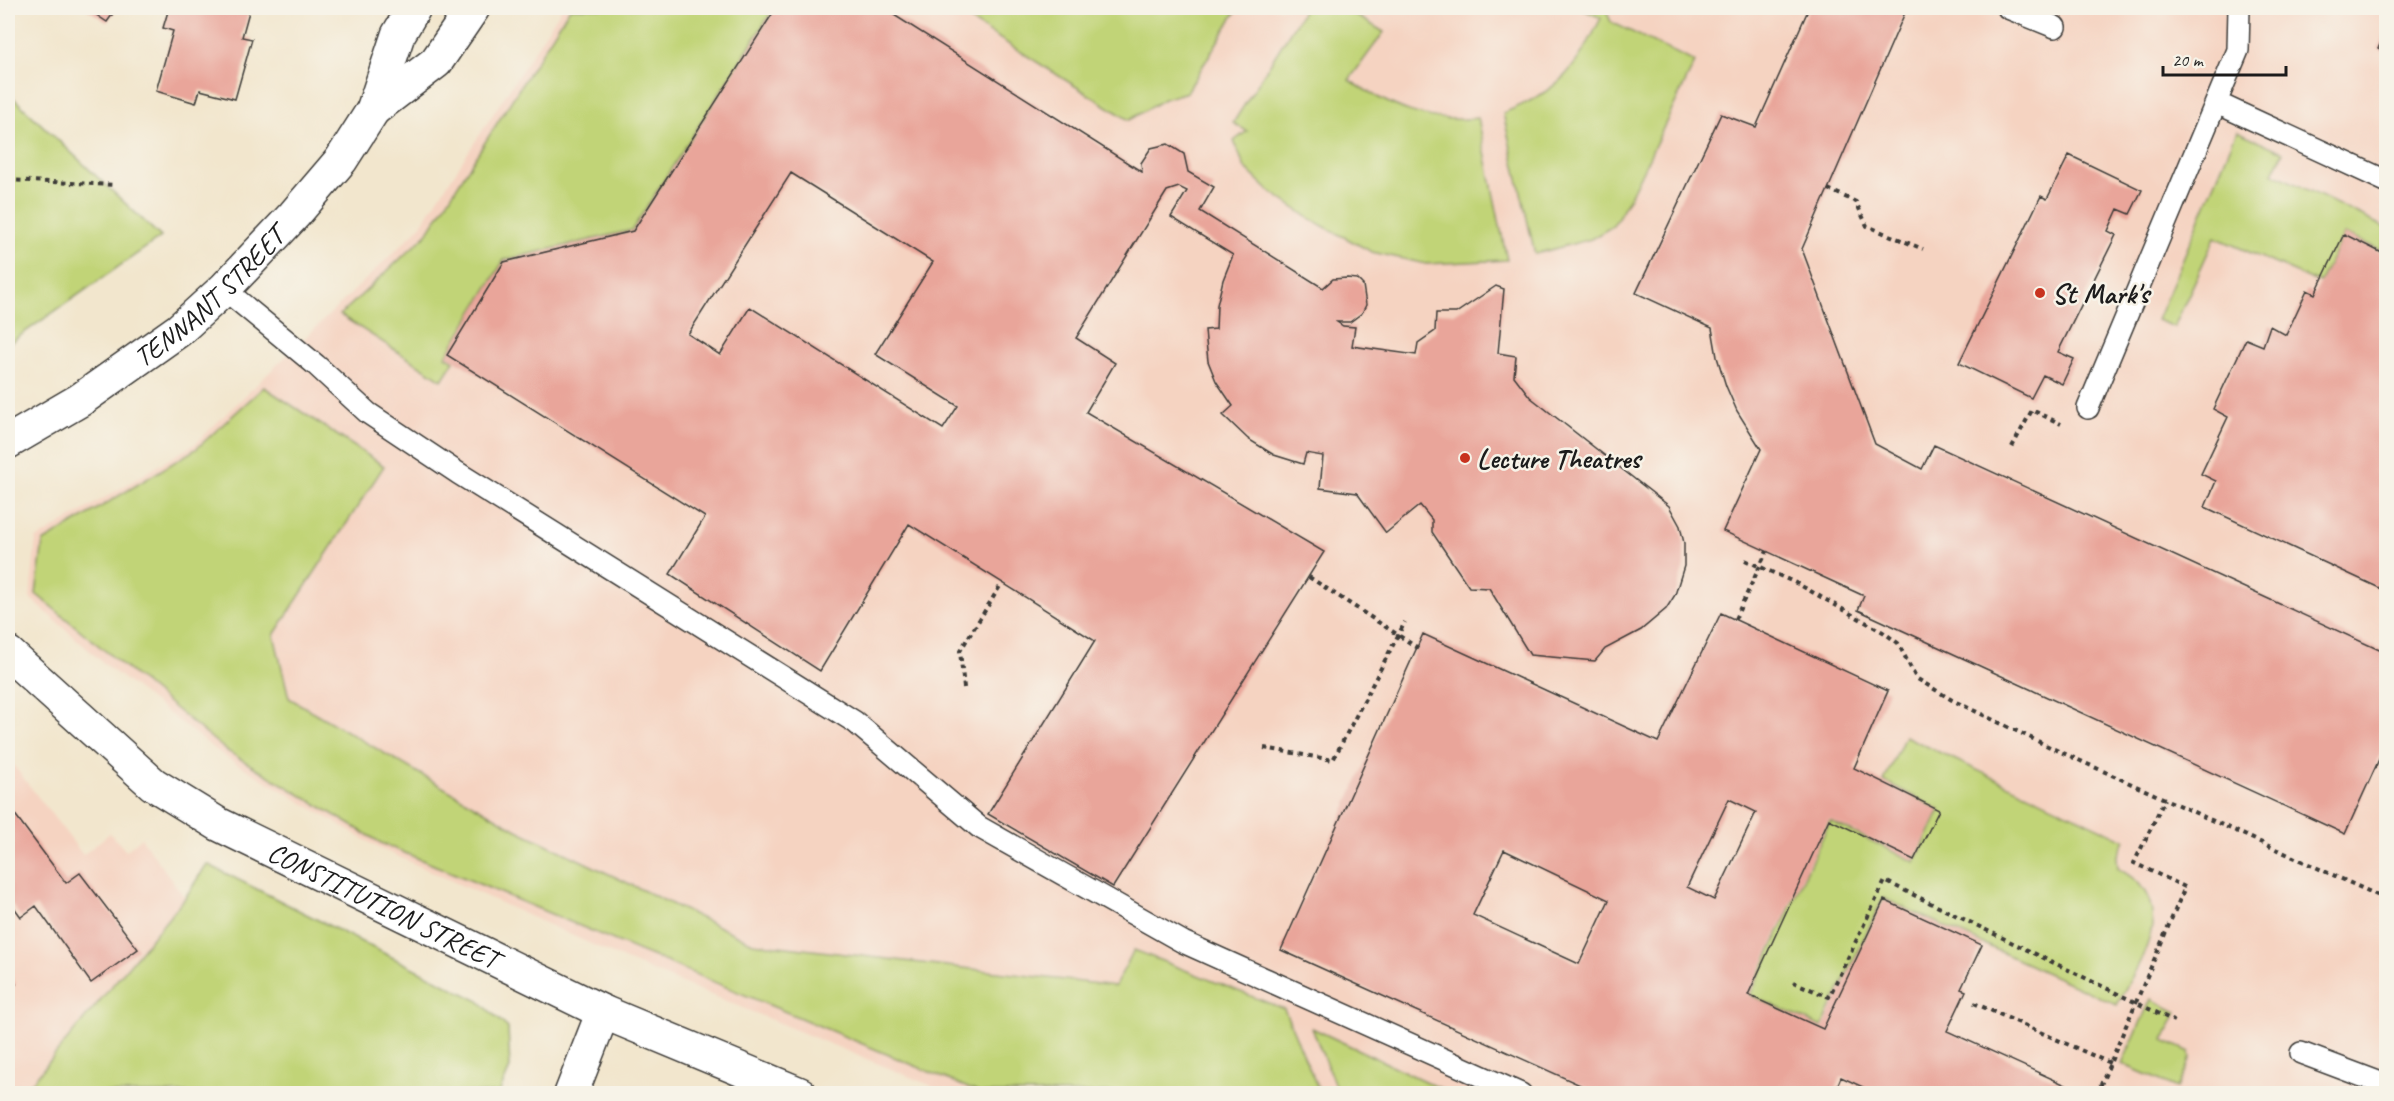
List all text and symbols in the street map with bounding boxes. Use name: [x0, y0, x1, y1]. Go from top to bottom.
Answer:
scale bar: [2163, 39, 2286, 77]
text: 20 m: [2172, 49, 2205, 71]
street label: TENNANT STREET: [127, 214, 297, 375]
place label: St Mark's: [2052, 276, 2152, 311]
marker: St Mark's: [2033, 286, 2047, 300]
place label: Lecture Theatres: [1477, 441, 1643, 476]
marker: Lecture Theatres: [1458, 451, 1472, 465]
street label: CONSTITUTION STREET: [262, 834, 511, 980]

